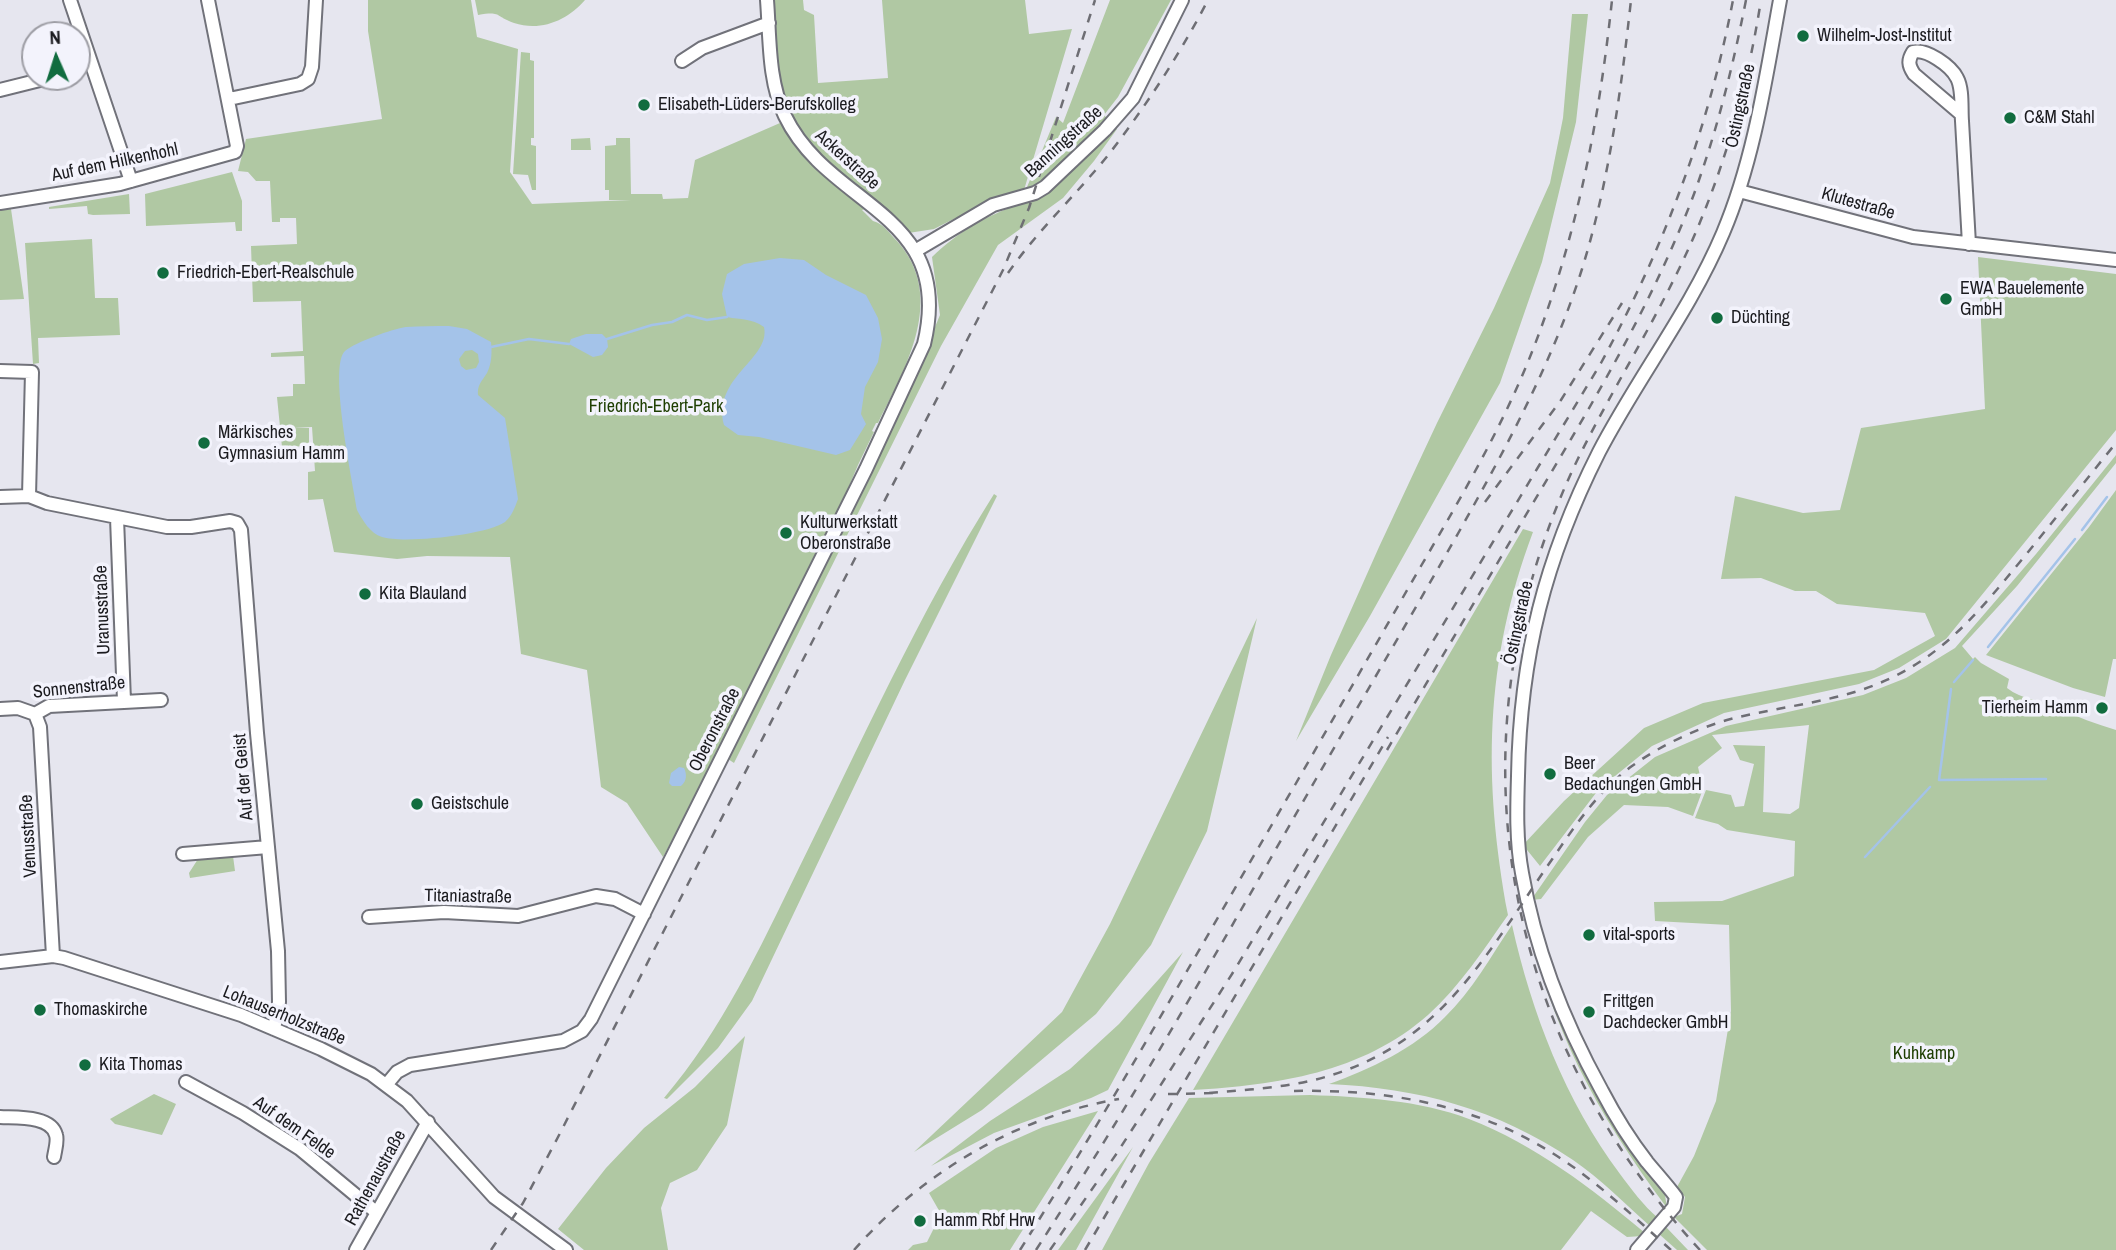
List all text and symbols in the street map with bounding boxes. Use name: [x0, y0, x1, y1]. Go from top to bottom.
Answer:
north arrow: [21, 21, 91, 91]
text: N: [49, 24, 61, 50]
place label: Wilhelm-Jost-Institut: [1817, 25, 1952, 47]
marker: Wilhelm-Jost-Institut: [1795, 28, 1811, 44]
street label: Östingstraße: [1722, 62, 1760, 150]
place label: Elisabeth-Lüders-Berufskolleg: [658, 94, 856, 116]
marker: Elisabeth-Lüders-Berufskolleg: [636, 97, 652, 113]
street label: Banningstraße: [1021, 102, 1107, 182]
place label: C&M Stahl: [2024, 107, 2095, 129]
marker: C&M Stahl: [2002, 110, 2018, 126]
street label: Ackerstraße: [810, 125, 884, 195]
street label: Auf dem Hilkenhohl: [50, 139, 180, 187]
street label: Klutestraße: [1819, 183, 1897, 225]
place label: Friedrich-Ebert-Realschule: [177, 262, 354, 284]
marker: Friedrich-Ebert-Realschule: [155, 265, 171, 281]
place label: EWA Bauelemente GmbH: [1960, 278, 2084, 320]
marker: EWA Bauelemente GmbH: [1938, 291, 1954, 307]
place label: Düchting: [1731, 307, 1790, 329]
marker: Düchting: [1709, 310, 1725, 326]
park label: Friedrich-Ebert-Park: [589, 396, 723, 418]
place label: Märkisches Gymnasium Hamm: [218, 422, 345, 464]
marker: Märkisches Gymnasium Hamm: [196, 435, 212, 451]
place label: Kulturwerkstatt Oberonstraße: [800, 512, 898, 554]
marker: Kulturwerkstatt Oberonstraße: [778, 525, 794, 541]
street label: Uranusstraße: [91, 565, 115, 655]
street label: Östingstraße: [1500, 579, 1538, 667]
place label: Kita Blauland: [379, 583, 467, 605]
marker: Kita Blauland: [357, 586, 373, 602]
street label: Sonnenstraße: [32, 672, 126, 704]
street label: Oberonstraße: [685, 685, 745, 775]
place label: Tierheim Hamm: [1982, 697, 2088, 719]
marker: Tierheim Hamm: [2094, 700, 2110, 716]
street label: Auf der Geist: [229, 733, 259, 821]
place label: Beer Bedachungen GmbH: [1564, 753, 1702, 796]
marker: Beer Bedachungen GmbH: [1542, 766, 1558, 782]
place label: Geistschule: [431, 793, 509, 815]
street label: Venusstraße: [16, 794, 42, 878]
marker: Geistschule: [409, 796, 425, 812]
street label: Titaniastraße: [424, 885, 512, 909]
place label: vital-sports: [1603, 924, 1675, 946]
marker: vital-sports: [1581, 927, 1597, 943]
street label: Lohauserholzstraße: [219, 982, 349, 1050]
place label: Frittgen Dachdecker GmbH: [1603, 991, 1728, 1034]
place label: Thomaskirche: [54, 999, 148, 1021]
marker: Thomaskirche: [32, 1002, 48, 1018]
marker: Frittgen Dachdecker GmbH: [1581, 1004, 1597, 1020]
park label: Kuhkamp: [1893, 1043, 1955, 1065]
place label: Kita Thomas: [99, 1054, 183, 1076]
marker: Kita Thomas: [77, 1057, 93, 1073]
street label: Auf dem Felde: [249, 1092, 339, 1164]
street label: Rathenaustraße: [341, 1126, 411, 1230]
place label: Hamm Rbf Hrw: [934, 1210, 1035, 1232]
marker: Hamm Rbf Hrw: [912, 1213, 928, 1229]

